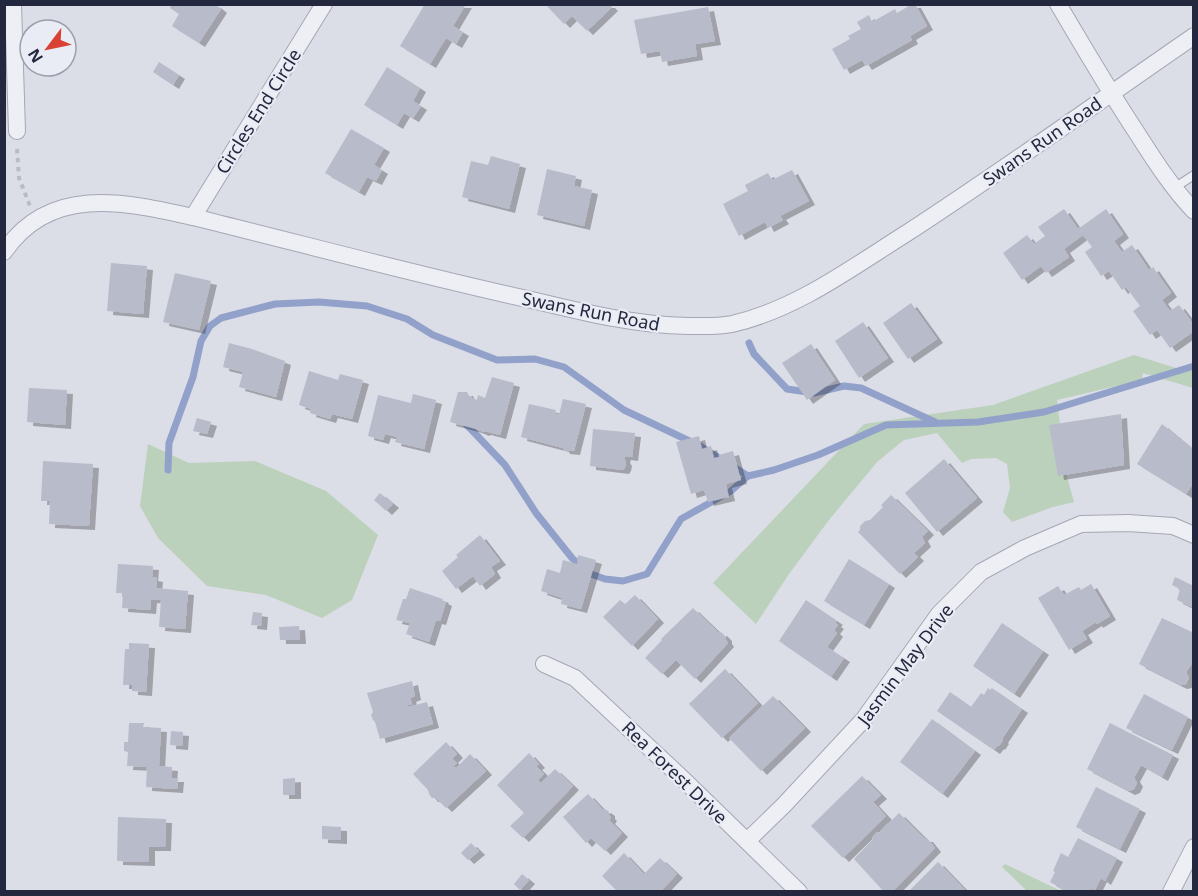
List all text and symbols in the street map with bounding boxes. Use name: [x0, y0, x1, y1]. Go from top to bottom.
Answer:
north arrow: [18, 18, 78, 78]
street label: Circles End Circle: [210, 44, 306, 178]
text: N: [23, 45, 48, 67]
street label: Swans Run Road: [978, 91, 1106, 191]
street label: Swans Run Road: [520, 286, 662, 336]
street label: Jasmin May Drive: [850, 599, 958, 731]
street label: Rea Forest Drive: [617, 715, 733, 829]

